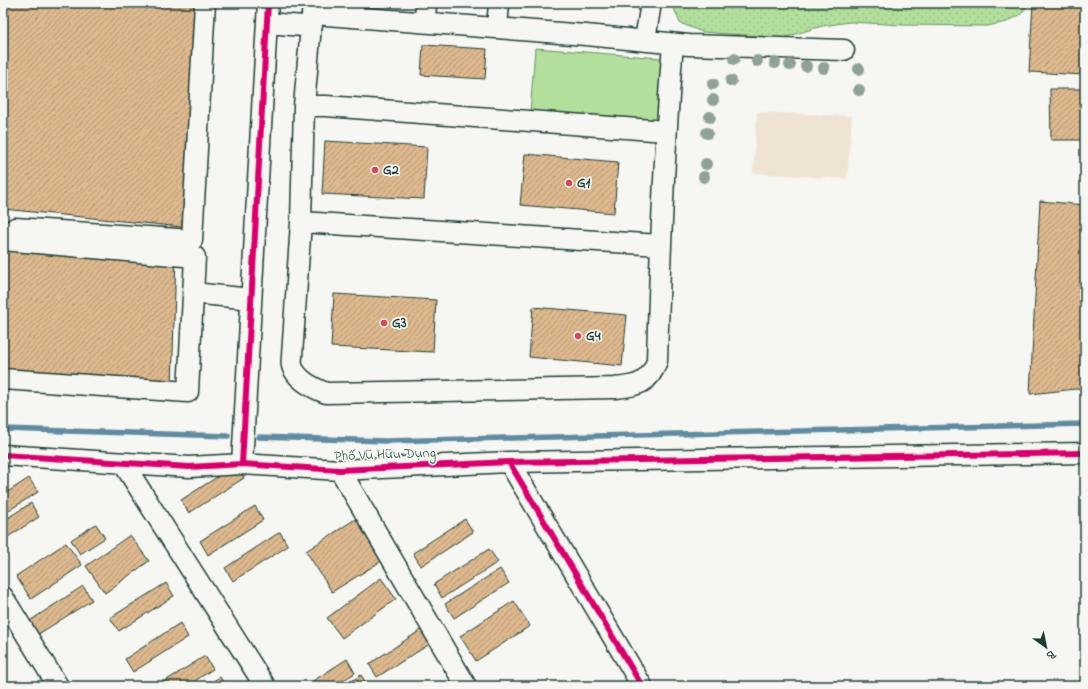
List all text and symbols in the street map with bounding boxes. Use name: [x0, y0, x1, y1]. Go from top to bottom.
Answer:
place label: G2: [383, 160, 399, 181]
marker: G2: [370, 165, 380, 175]
place label: G1: [577, 173, 591, 194]
marker: G1: [564, 178, 574, 188]
place label: G3: [392, 313, 407, 334]
marker: G3: [379, 318, 389, 328]
place label: G4: [586, 326, 601, 347]
marker: G4: [573, 331, 583, 341]
street label: Phố Vũ Hữu Dụng: [334, 443, 436, 468]
north arrow: [1026, 627, 1066, 667]
text: B: [1043, 645, 1059, 664]

